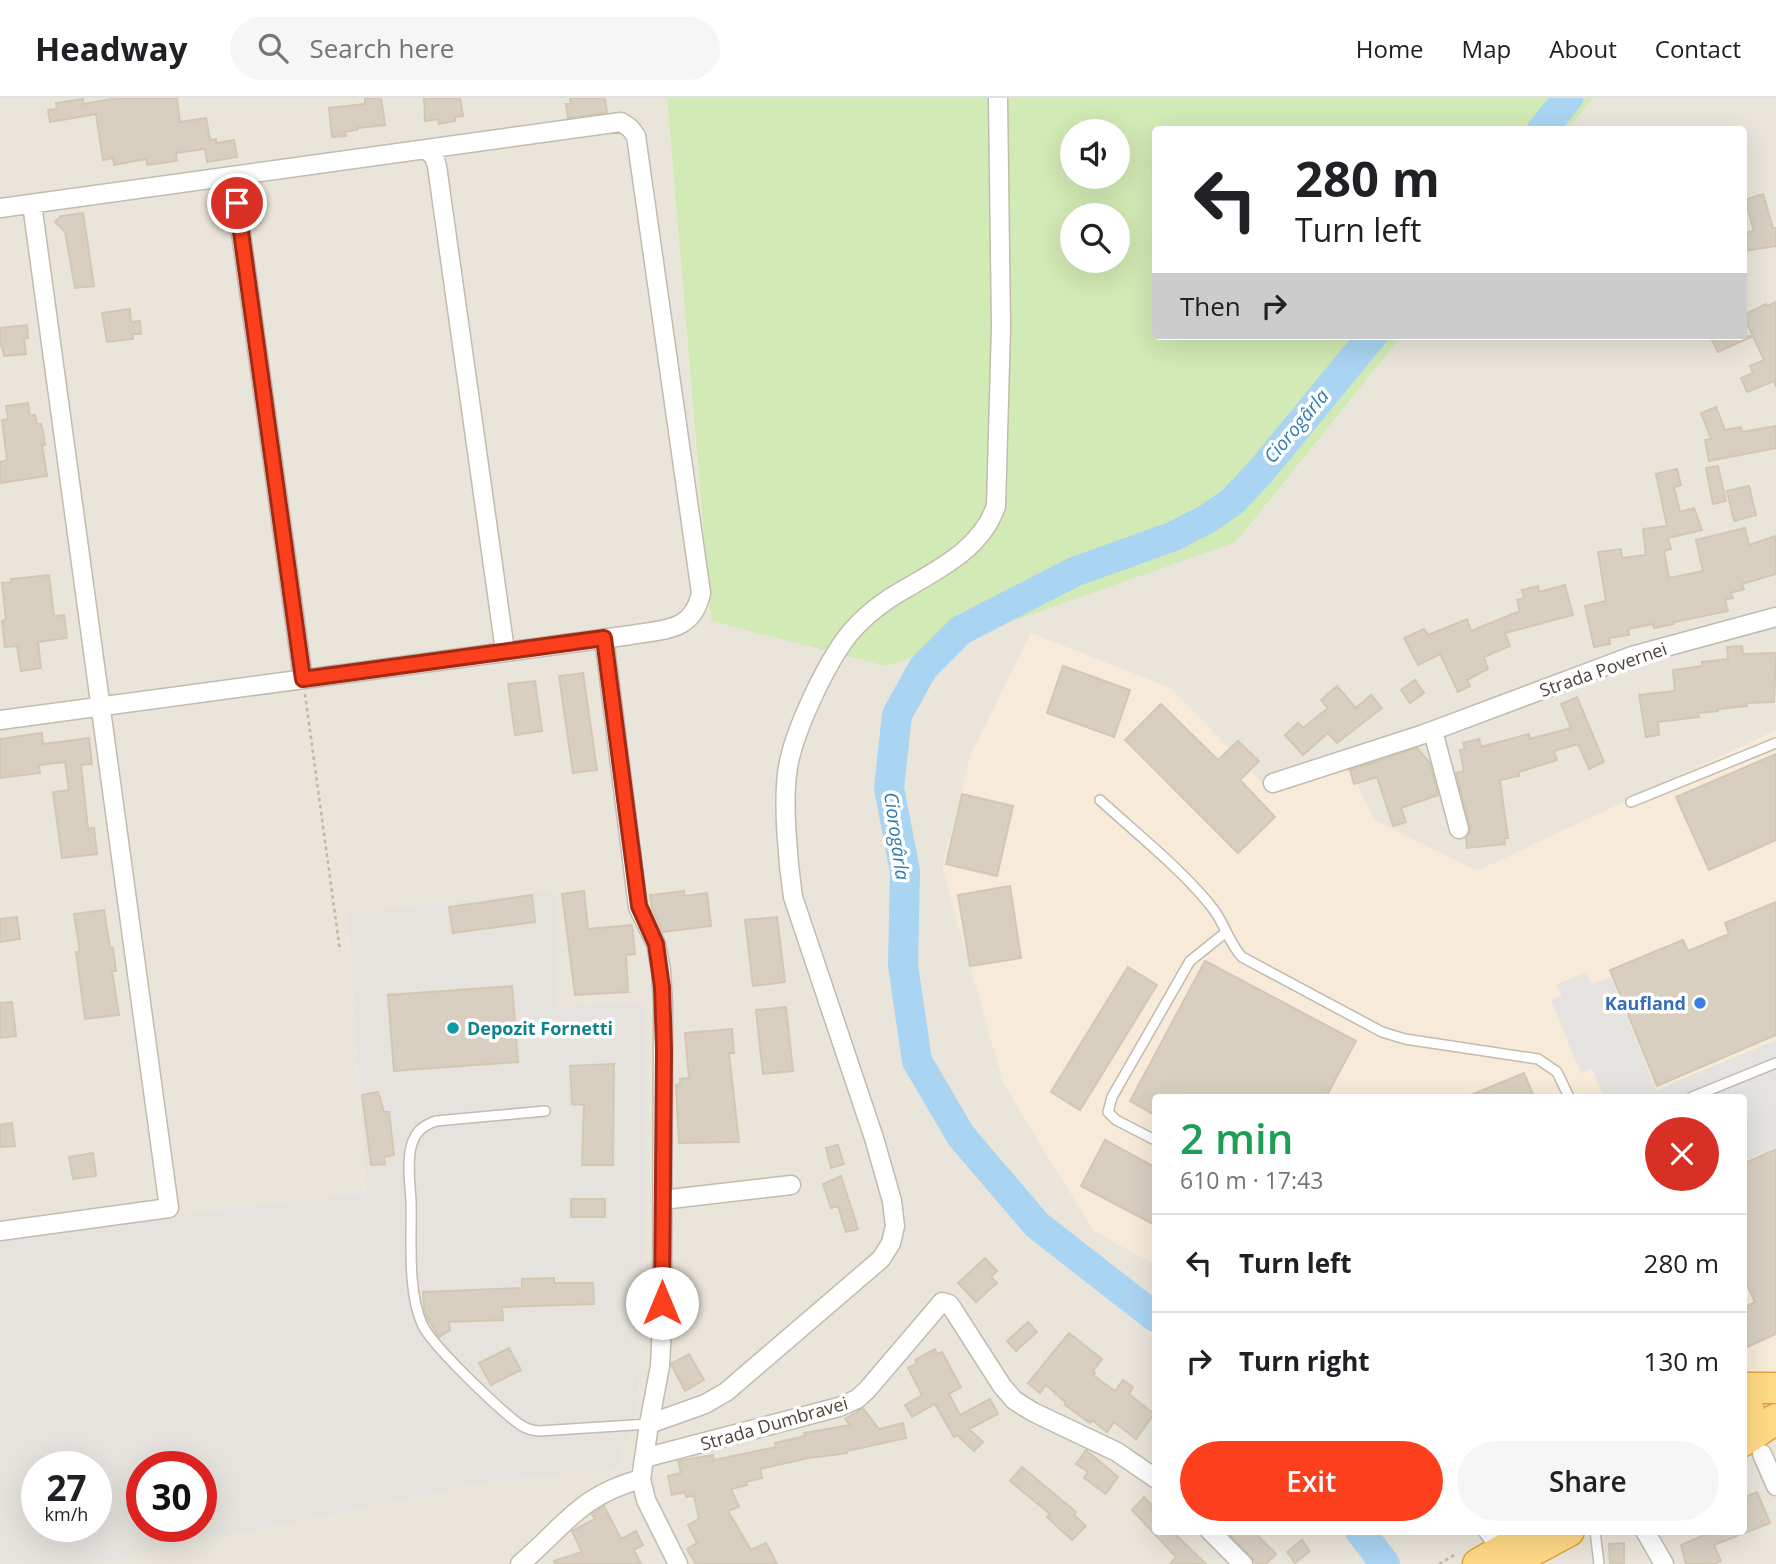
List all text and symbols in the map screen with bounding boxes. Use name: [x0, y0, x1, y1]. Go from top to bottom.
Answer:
search box: [230, 17, 720, 80]
text: Headway: [35, 26, 188, 71]
icon: search: [254, 29, 292, 67]
text: Search here: [310, 30, 454, 66]
text: Home: [1356, 32, 1424, 65]
text: Map: [1462, 32, 1511, 65]
text: About: [1549, 32, 1617, 65]
text: Contact: [1655, 32, 1741, 65]
map controls: [1060, 119, 1130, 273]
button: sound: [1060, 119, 1130, 189]
text: 280 m: [1295, 145, 1440, 211]
icon: left: [1180, 154, 1271, 245]
pin: [207, 173, 267, 233]
icon: arrive: [218, 184, 256, 222]
button: search: [1060, 203, 1130, 273]
text: Turn left: [1295, 208, 1421, 251]
icon: right: [1255, 287, 1293, 325]
text: Then: [1180, 288, 1241, 324]
water label: Ciorogârla: [1258, 384, 1335, 468]
street label: Strada Povernei: [1536, 636, 1670, 702]
water label: Ciorogârla: [878, 790, 916, 882]
place label: Kaufland: [1605, 991, 1686, 1015]
marker: Kaufland: [1692, 995, 1708, 1011]
place label: Depozit Fornetti: [467, 1016, 613, 1040]
marker: Depozit Fornetti: [445, 1020, 461, 1036]
text: 2 min: [1180, 1109, 1293, 1166]
button: close: [1645, 1117, 1719, 1191]
text: 610 m · 17:43: [1180, 1164, 1323, 1196]
icon: left: [1180, 1244, 1218, 1282]
text: Turn left: [1239, 1245, 1351, 1281]
text: 280 m: [1644, 1245, 1719, 1281]
position arrow: [625, 1266, 699, 1340]
icon: right: [1180, 1342, 1218, 1380]
text: Turn right: [1239, 1343, 1370, 1379]
text: 130 m: [1644, 1343, 1719, 1379]
street label: Strada Dumbravei: [698, 1390, 850, 1456]
button: Exit: [1180, 1441, 1443, 1521]
button: Share: [1457, 1441, 1719, 1521]
speed limit sign: 30: [126, 1451, 217, 1542]
text: 27: [46, 1464, 87, 1511]
text: km/h: [45, 1502, 88, 1526]

